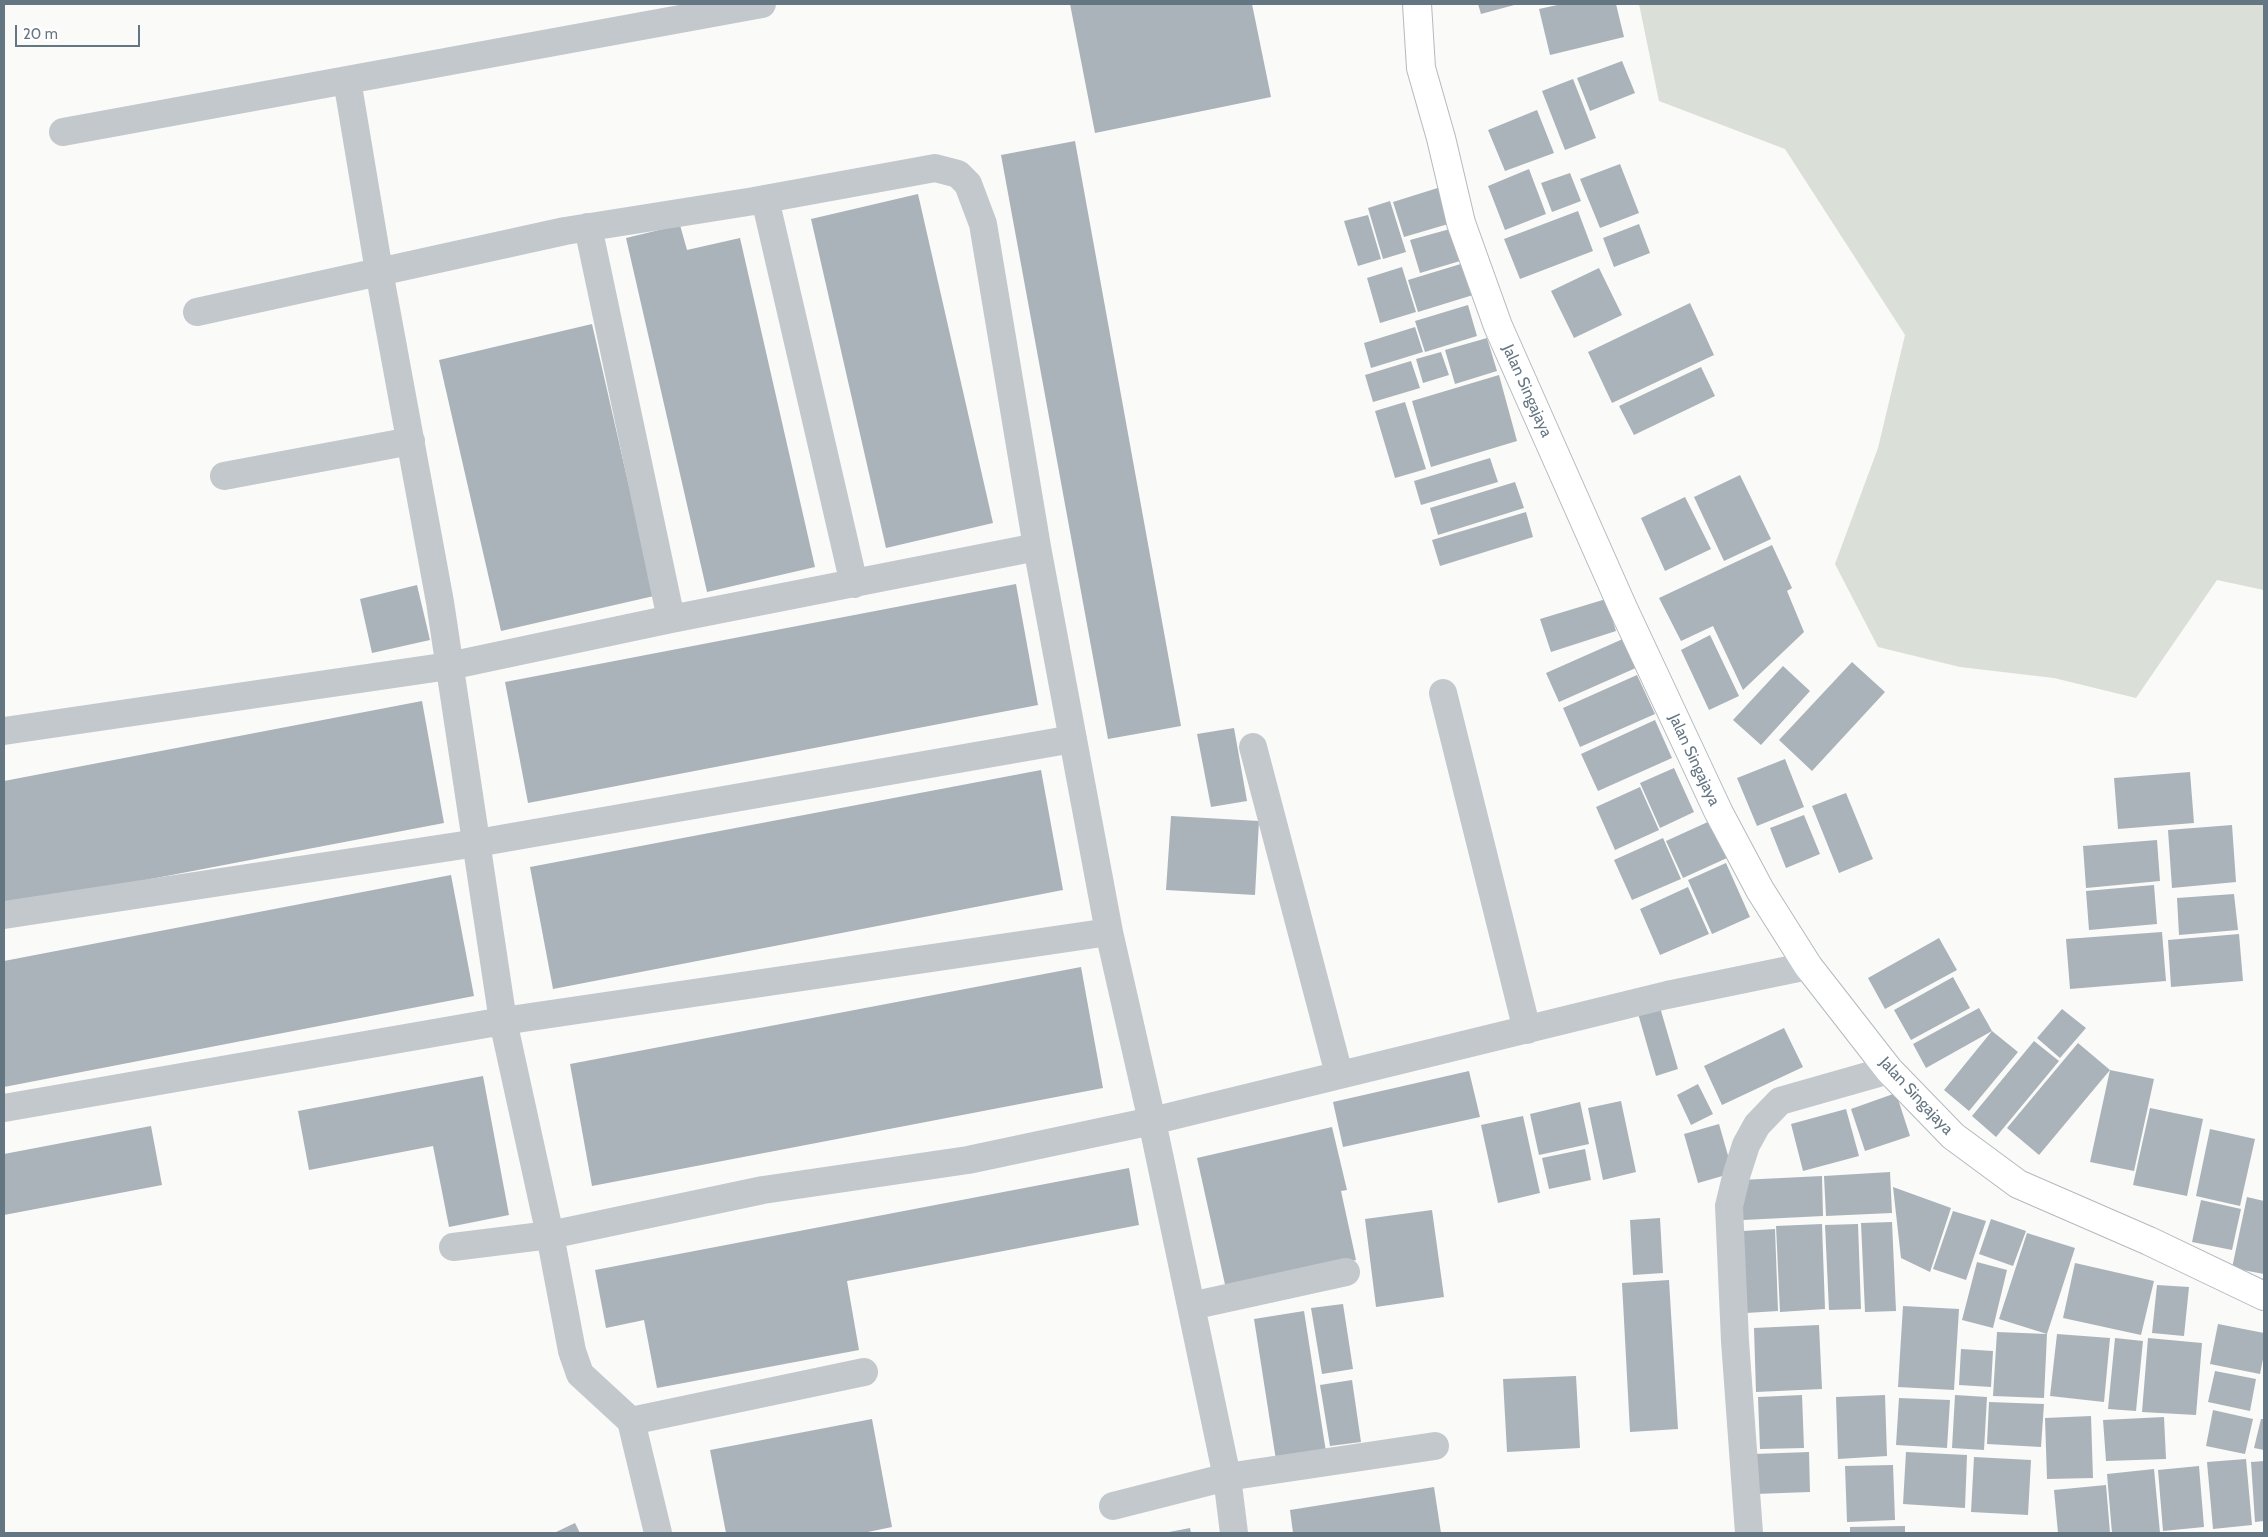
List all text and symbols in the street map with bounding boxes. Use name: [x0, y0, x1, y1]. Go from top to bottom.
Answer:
scale bar: [18, 15, 142, 47]
text: 20 m: [23, 25, 58, 43]
street label: Jalan Singajaya: [1498, 342, 1556, 440]
street label: Jalan Singajaya: [1664, 711, 1724, 809]
street label: Jalan Singajaya: [1875, 1053, 1957, 1139]

